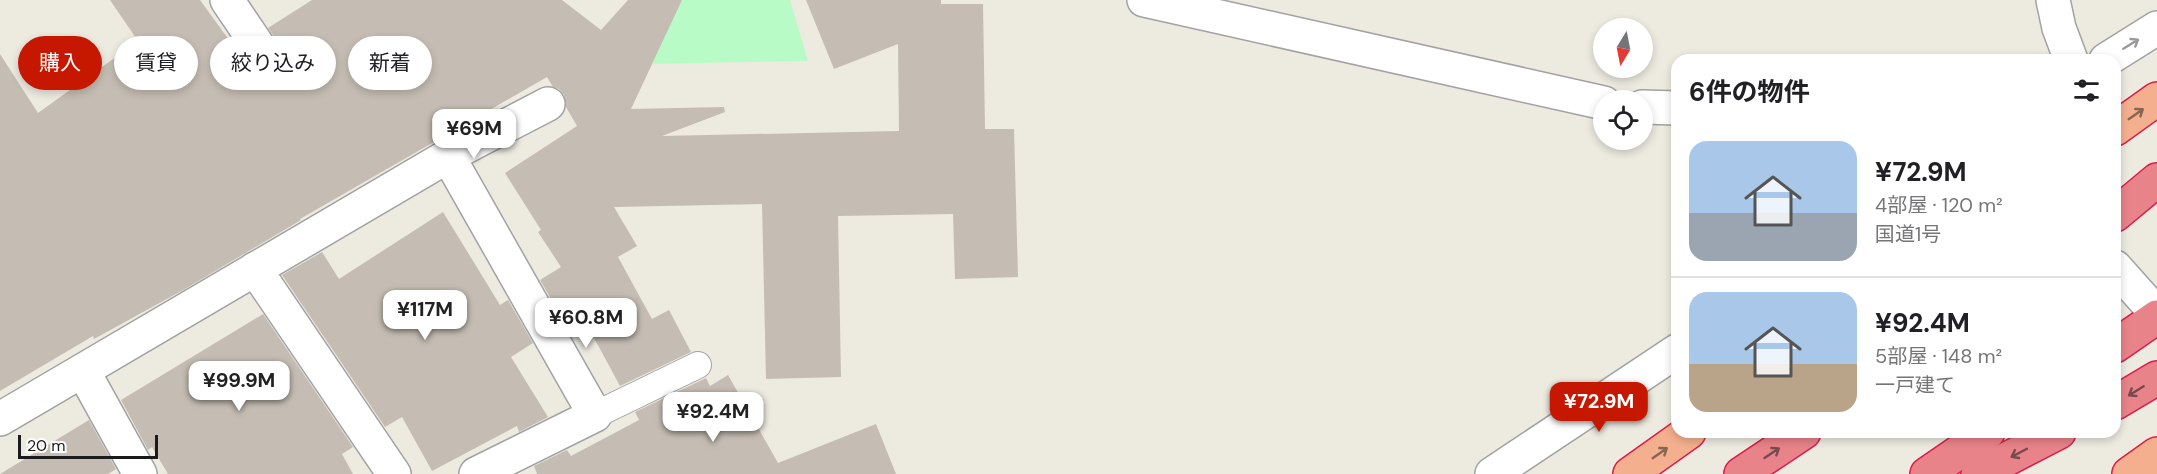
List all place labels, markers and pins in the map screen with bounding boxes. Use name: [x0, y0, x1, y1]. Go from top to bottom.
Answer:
pin: ¥69M: [438, 109, 510, 160]
pin: ¥117M: [383, 290, 467, 341]
pin: ¥60.8M: [537, 298, 635, 349]
pin: ¥99.9M: [190, 361, 288, 412]
pin: ¥72.9M: [1550, 382, 1648, 433]
pin: ¥92.4M: [664, 392, 762, 443]

